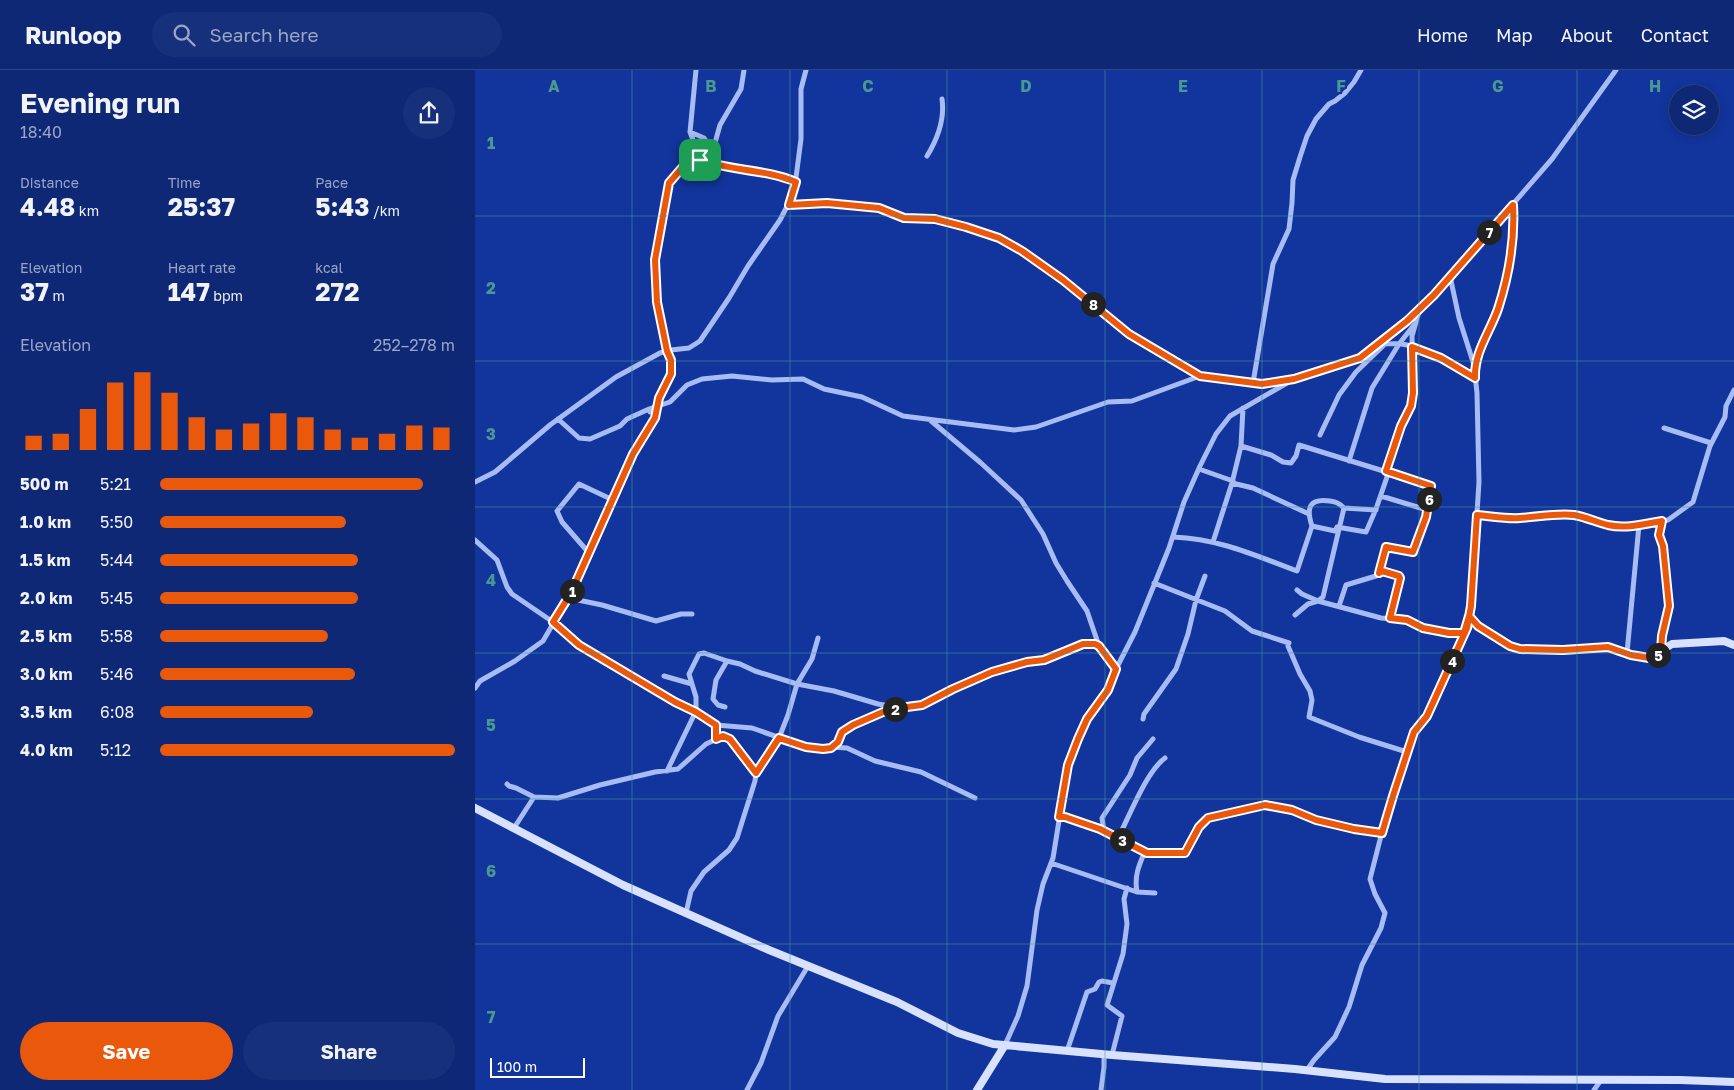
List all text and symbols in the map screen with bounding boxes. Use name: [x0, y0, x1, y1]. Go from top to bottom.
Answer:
search box: [152, 12, 502, 57]
text: Runloop: [25, 20, 122, 49]
icon: search: [170, 21, 198, 49]
text: Search here: [210, 23, 318, 46]
text: Home: [1417, 24, 1468, 46]
text: Map: [1496, 24, 1533, 46]
text: About: [1561, 24, 1613, 46]
text: Contact: [1641, 24, 1709, 46]
text: A: [548, 76, 560, 96]
text: B: [705, 76, 717, 96]
text: C: [862, 76, 874, 96]
text: D: [1020, 76, 1032, 96]
text: E: [1178, 76, 1188, 96]
text: F: [1336, 76, 1346, 96]
text: G: [1492, 76, 1504, 96]
text: H: [1649, 76, 1661, 96]
map controls: [1669, 85, 1719, 135]
button: layers: [1669, 85, 1719, 135]
text: Evening run: [20, 86, 180, 119]
button: share: [403, 87, 455, 139]
text: 18:40: [20, 122, 62, 142]
text: 1: [487, 133, 495, 153]
pin: [679, 139, 721, 181]
icon: arrive: [686, 146, 714, 174]
text: Distance: [20, 174, 79, 191]
text: Time: [168, 174, 201, 191]
text: Pace: [315, 174, 348, 191]
text: 4.48: [20, 191, 75, 222]
text: 25:37: [168, 191, 235, 222]
text: 5:43: [315, 191, 369, 222]
text: km: [75, 202, 99, 219]
text: /km: [369, 202, 400, 219]
pin: 7: [1477, 220, 1501, 244]
text: 7: [1486, 224, 1493, 241]
text: Elevation: [20, 259, 82, 276]
text: Heart rate: [168, 259, 236, 276]
text: kcal: [315, 259, 343, 276]
text: 37: [20, 276, 49, 307]
text: 147: [168, 276, 210, 307]
text: 272: [315, 276, 359, 307]
text: 2: [486, 278, 496, 298]
text: m: [49, 287, 65, 304]
text: bpm: [210, 287, 243, 304]
pin: 8: [1081, 292, 1105, 316]
text: 8: [1089, 296, 1098, 313]
text: Elevation: [20, 335, 91, 355]
text: 252–278 m: [373, 335, 455, 355]
text: 3: [486, 424, 496, 444]
text: 500 m: [20, 474, 69, 494]
text: 5:21: [100, 474, 131, 494]
pin: 6: [1417, 486, 1441, 512]
text: 6: [1425, 491, 1434, 508]
text: 1.0 km: [20, 512, 71, 532]
text: 5:50: [100, 512, 133, 532]
text: 1.5 km: [20, 550, 70, 570]
text: 5:44: [100, 550, 134, 570]
text: 4: [486, 570, 496, 590]
pin: 1: [559, 578, 585, 604]
text: 1: [569, 583, 576, 600]
text: 2.0 km: [20, 588, 73, 608]
text: 5:45: [100, 588, 133, 608]
text: 2.5 km: [20, 626, 72, 646]
text: 5:58: [100, 626, 133, 646]
pin: 5: [1645, 642, 1671, 668]
text: 5: [1654, 647, 1663, 664]
pin: 4: [1439, 648, 1465, 674]
text: 4: [1448, 653, 1457, 670]
text: 3.0 km: [20, 664, 73, 684]
text: 5:46: [100, 664, 134, 684]
pin: 2: [883, 696, 907, 722]
text: 2: [891, 701, 900, 718]
text: 3.5 km: [20, 702, 72, 722]
text: 6:08: [100, 702, 134, 722]
text: 5: [486, 715, 496, 735]
text: 4.0 km: [20, 740, 73, 760]
text: 5:12: [100, 740, 131, 760]
pin: 3: [1109, 828, 1135, 852]
text: 3: [1118, 832, 1127, 849]
text: 6: [486, 861, 496, 881]
text: 7: [487, 1007, 496, 1027]
button: Save: [20, 1022, 233, 1080]
button: Share: [243, 1022, 455, 1080]
scale bar: [490, 1055, 585, 1078]
text: 100 m: [497, 1058, 537, 1075]

